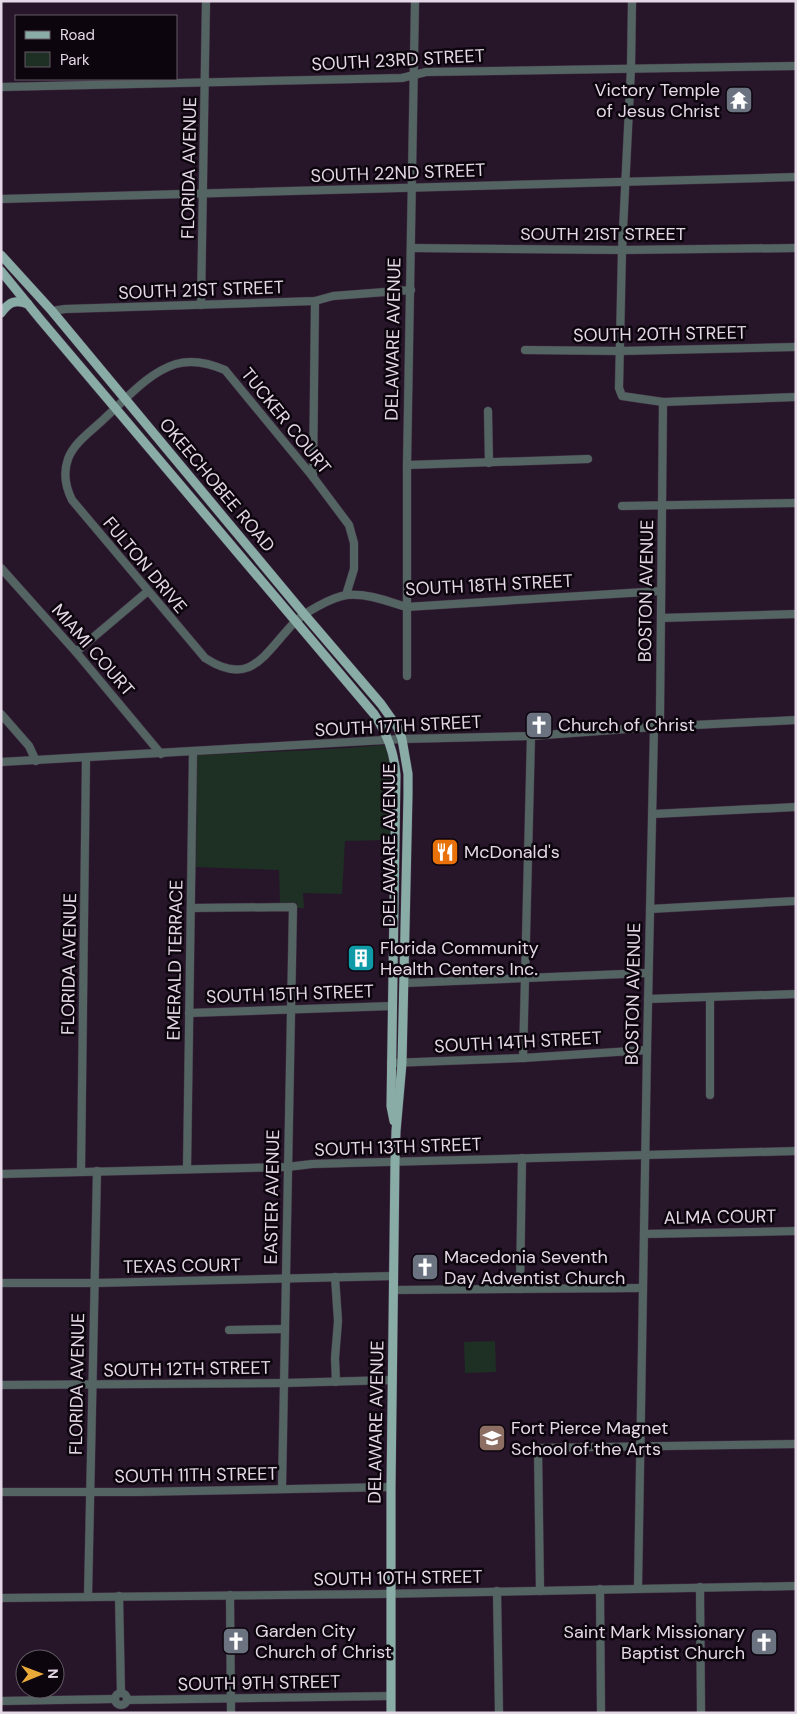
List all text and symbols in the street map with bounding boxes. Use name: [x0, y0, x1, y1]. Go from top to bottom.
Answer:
legend: [15, 15, 178, 80]
text: Road: [60, 25, 95, 45]
street label: SOUTH 23RD STREET: [311, 43, 485, 77]
text: Park: [60, 50, 90, 70]
place label: Victory Temple of Jesus Christ: [594, 78, 720, 123]
temple icon: Victory Temple of Jesus Christ: [724, 85, 754, 115]
street label: FLORIDA AVENUE: [176, 97, 202, 239]
street label: SOUTH 22ND STREET: [310, 158, 486, 188]
street label: SOUTH 21ST STREET: [520, 222, 686, 246]
street label: DELAWARE AVENUE: [380, 257, 406, 421]
street label: SOUTH 21ST STREET: [118, 275, 284, 305]
street label: SOUTH 20TH STREET: [573, 320, 747, 348]
street label: TUCKER COURT: [236, 363, 336, 479]
street label: OKEECHOBEE ROAD: [154, 413, 280, 557]
street label: FULTON DRIVE: [98, 512, 192, 618]
street label: BOSTON AVENUE: [633, 520, 659, 662]
street label: SOUTH 18TH STREET: [405, 569, 573, 601]
street label: MIAMI COURT: [46, 599, 140, 701]
street label: SOUTH 17TH STREET: [314, 710, 482, 742]
church icon: Church of Christ: [524, 710, 554, 740]
place label: Church of Christ: [558, 713, 695, 737]
street label: DELAWARE AVENUE: [377, 763, 401, 927]
restaurant icon: McDonald's: [430, 837, 460, 867]
place label: McDonald's: [464, 840, 560, 864]
street label: EMERALD TERRACE: [162, 879, 188, 1041]
street label: FLORIDA AVENUE: [56, 893, 82, 1035]
street label: BOSTON AVENUE: [620, 923, 646, 1065]
place label: Florida Community Health Centers Inc.: [380, 936, 539, 981]
building icon: Florida Community Health Centers Inc.: [346, 943, 376, 973]
street label: SOUTH 15TH STREET: [206, 979, 374, 1009]
street label: SOUTH 14TH STREET: [434, 1026, 602, 1058]
street label: EASTER AVENUE: [259, 1129, 285, 1265]
street label: SOUTH 13TH STREET: [314, 1132, 482, 1162]
street label: ALMA COURT: [663, 1204, 777, 1230]
place label: Macedonia Seventh Day Adventist Church: [444, 1245, 625, 1290]
church icon: Macedonia Seventh Day Adventist Church: [410, 1252, 440, 1282]
street label: TEXAS COURT: [123, 1253, 241, 1279]
street label: FLORIDA AVENUE: [64, 1313, 90, 1455]
street label: DELAWARE AVENUE: [363, 1340, 389, 1504]
street label: SOUTH 12TH STREET: [103, 1356, 271, 1382]
place label: Fort Pierce Magnet School of the Arts: [511, 1416, 668, 1461]
school or university icon: Fort Pierce Magnet School of the Arts: [477, 1423, 507, 1453]
street label: SOUTH 11TH STREET: [114, 1462, 278, 1488]
street label: SOUTH 10TH STREET: [313, 1565, 483, 1591]
place label: Garden City Church of Christ: [255, 1619, 392, 1664]
place label: Saint Mark Missionary Baptist Church: [564, 1620, 745, 1665]
church icon: Garden City Church of Christ: [221, 1626, 251, 1656]
church icon: Saint Mark Missionary Baptist Church: [749, 1627, 779, 1657]
north arrow: [15, 1649, 65, 1699]
text: N: [44, 1669, 62, 1679]
street label: SOUTH 9TH STREET: [178, 1670, 340, 1696]

